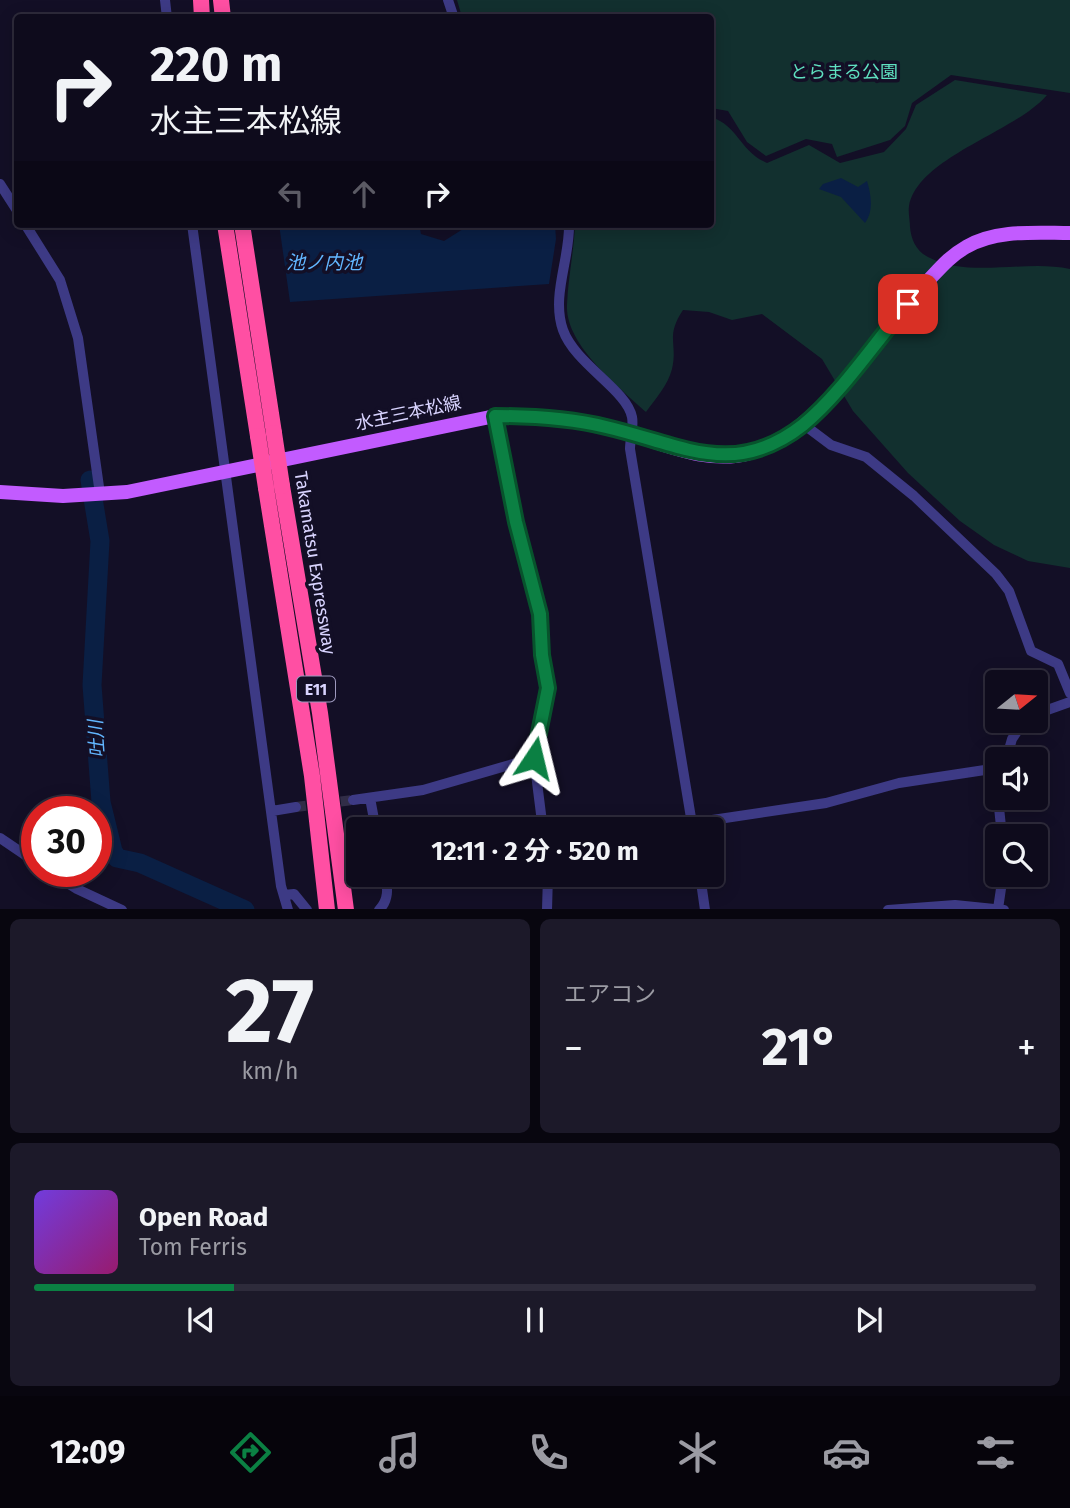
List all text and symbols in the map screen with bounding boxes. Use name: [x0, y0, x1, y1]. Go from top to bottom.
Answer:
text: 220 m: [150, 35, 282, 94]
icon: right: [35, 42, 126, 133]
park label: とらまる公園: [790, 61, 898, 83]
text: 水主三本松線: [150, 102, 342, 140]
icon: left: [272, 175, 310, 213]
icon: ahead: [345, 175, 383, 213]
icon: right: [418, 175, 456, 213]
water label: 池ノ内池: [286, 251, 364, 274]
pin: [878, 274, 938, 334]
icon: arrive: [889, 285, 927, 323]
street label: 水主三本松線: [353, 391, 463, 435]
street label: Takamatsu Expressway: [290, 470, 340, 656]
north arrow: [985, 670, 1048, 733]
map controls: [985, 670, 1048, 887]
road number: E11: [297, 676, 335, 702]
water label: 吐川: [84, 717, 109, 759]
position arrow: [497, 721, 571, 795]
button: sound: [985, 747, 1048, 810]
speed limit sign: 30: [21, 796, 112, 887]
button: search: [985, 824, 1048, 887]
text: 12:11 · 2 分 · 520 m: [431, 836, 639, 867]
text: 27: [226, 957, 314, 1066]
text: エアコン: [564, 980, 656, 1008]
text: 21°: [762, 1016, 839, 1079]
text: −: [564, 1025, 583, 1071]
text: +: [1017, 1025, 1036, 1071]
text: km/h: [242, 1057, 298, 1085]
text: Open Road: [139, 1202, 268, 1233]
text: Tom Ferris: [139, 1233, 247, 1261]
icon: previous: [182, 1301, 220, 1339]
icon: pause: [516, 1301, 554, 1339]
icon: next: [850, 1301, 888, 1339]
icon: directions: [226, 1428, 275, 1477]
icon: music: [375, 1428, 424, 1477]
icon: phone: [524, 1428, 573, 1477]
icon: climate: [673, 1428, 722, 1477]
icon: car: [822, 1428, 871, 1477]
icon: filters: [971, 1428, 1020, 1477]
text: 12:09: [50, 1433, 125, 1471]

